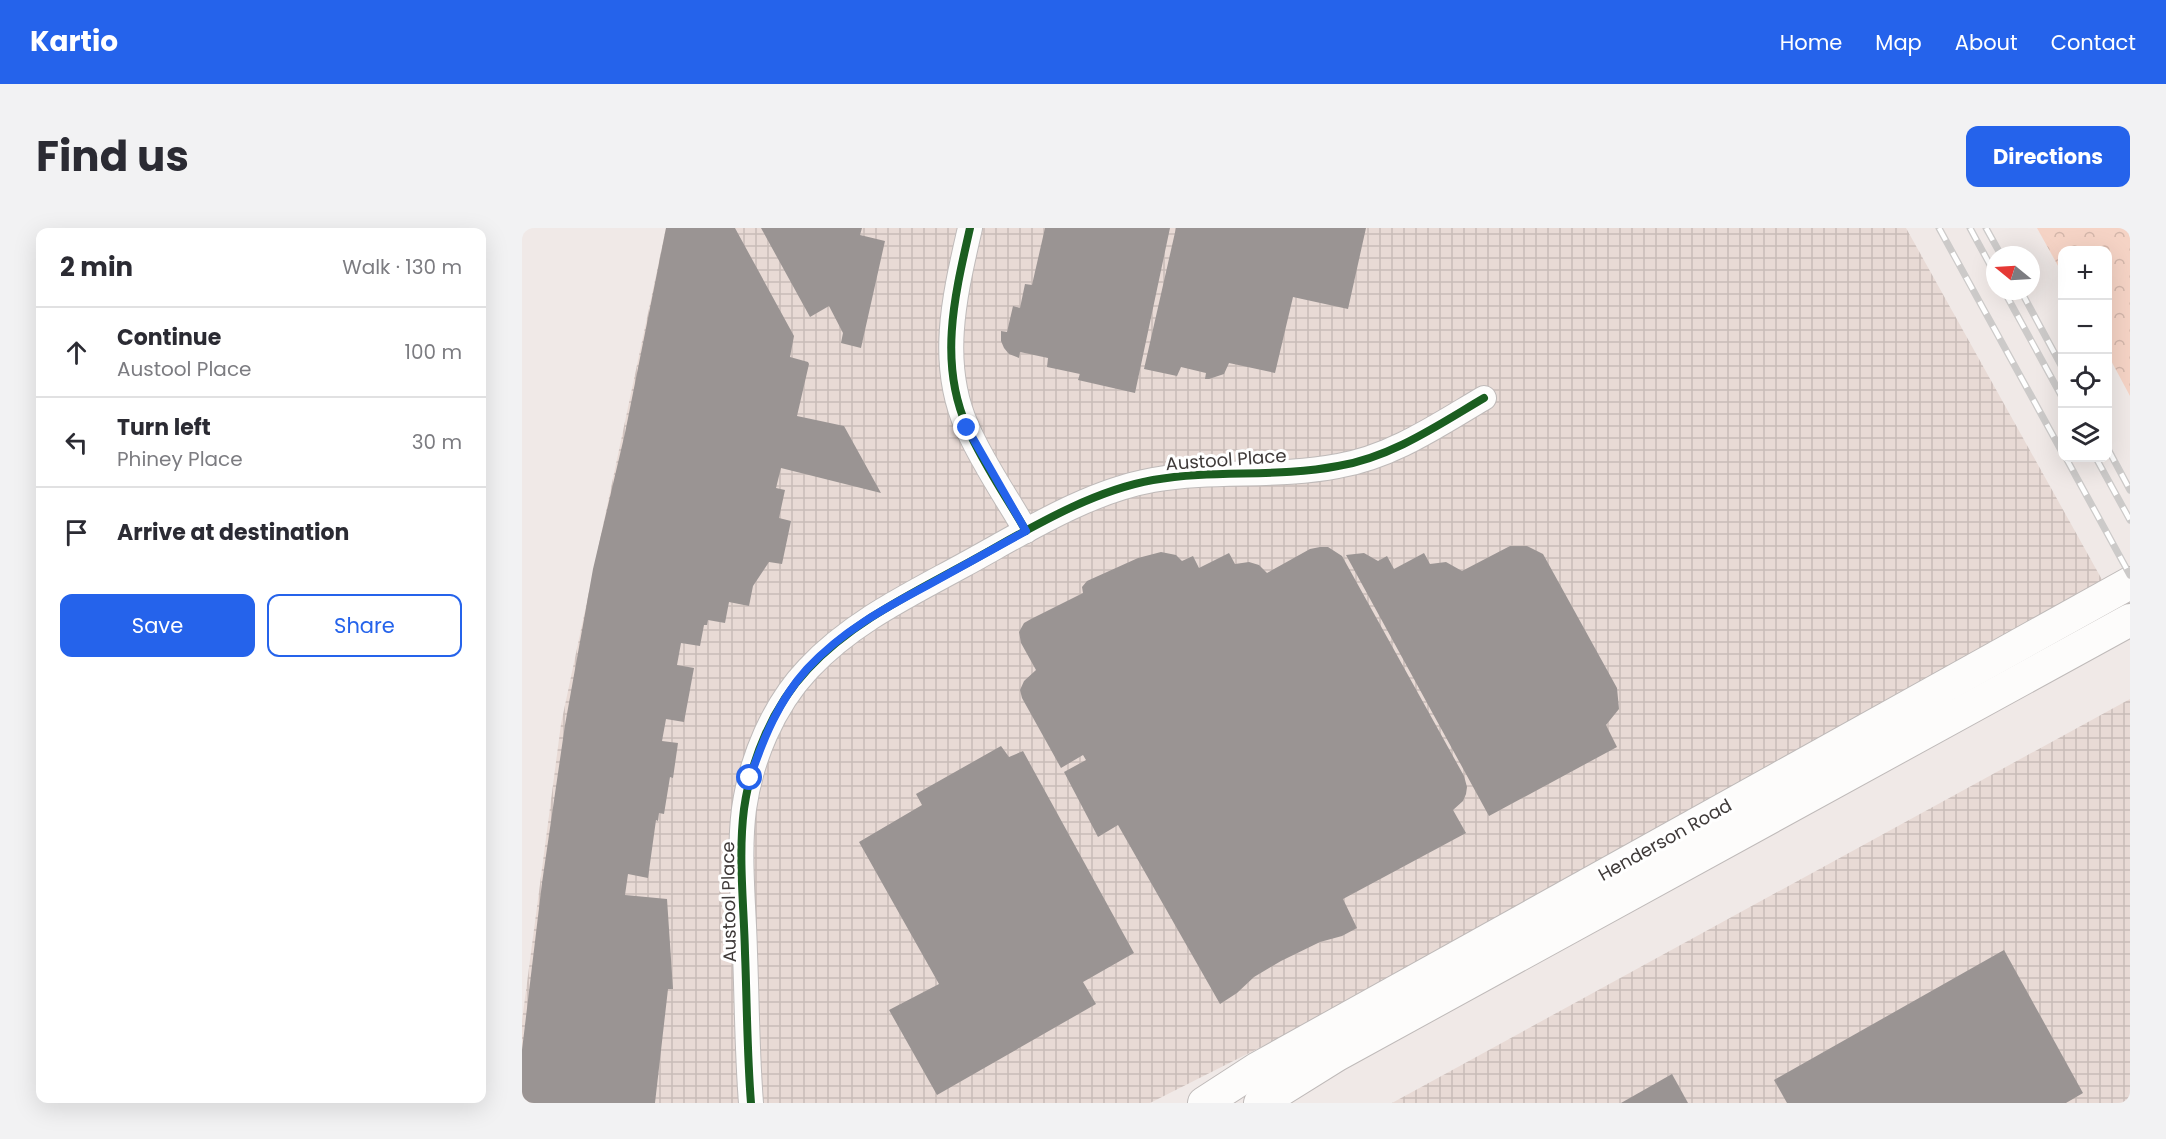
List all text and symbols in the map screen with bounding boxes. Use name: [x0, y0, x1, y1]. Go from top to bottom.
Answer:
text: Kartio: [30, 22, 118, 61]
text: Home: [1780, 28, 1842, 57]
text: Map: [1875, 28, 1922, 57]
text: About: [1955, 28, 2018, 57]
text: Contact: [2051, 28, 2136, 57]
button: Directions: [1966, 126, 2130, 187]
text: Find us: [36, 127, 189, 186]
north arrow: [1986, 246, 2040, 300]
map controls: [2058, 246, 2112, 462]
button: +: [2058, 246, 2112, 300]
text: 2 min: [60, 249, 133, 285]
text: Walk · 130 m: [342, 253, 462, 281]
button: −: [2058, 300, 2112, 354]
text: Continue: [117, 322, 221, 353]
icon: ahead: [60, 336, 93, 369]
text: 100 m: [405, 338, 462, 366]
button: locate: [2058, 354, 2112, 408]
text: Austool Place: [117, 355, 251, 383]
button: layers: [2058, 408, 2112, 462]
text: Turn left: [117, 412, 211, 443]
route end: [953, 414, 979, 440]
icon: left: [60, 426, 93, 459]
text: 30 m: [412, 428, 462, 456]
street label: Austool Place: [1165, 443, 1287, 476]
text: Phiney Place: [117, 445, 243, 473]
icon: arrive: [60, 516, 93, 549]
text: Arrive at destination: [117, 517, 349, 548]
button: Save: [60, 594, 255, 657]
button: Share: [267, 594, 462, 657]
route start: [736, 764, 762, 790]
street label: Henderson Road: [1593, 792, 1736, 887]
street label: Austool Place: [715, 841, 742, 963]

